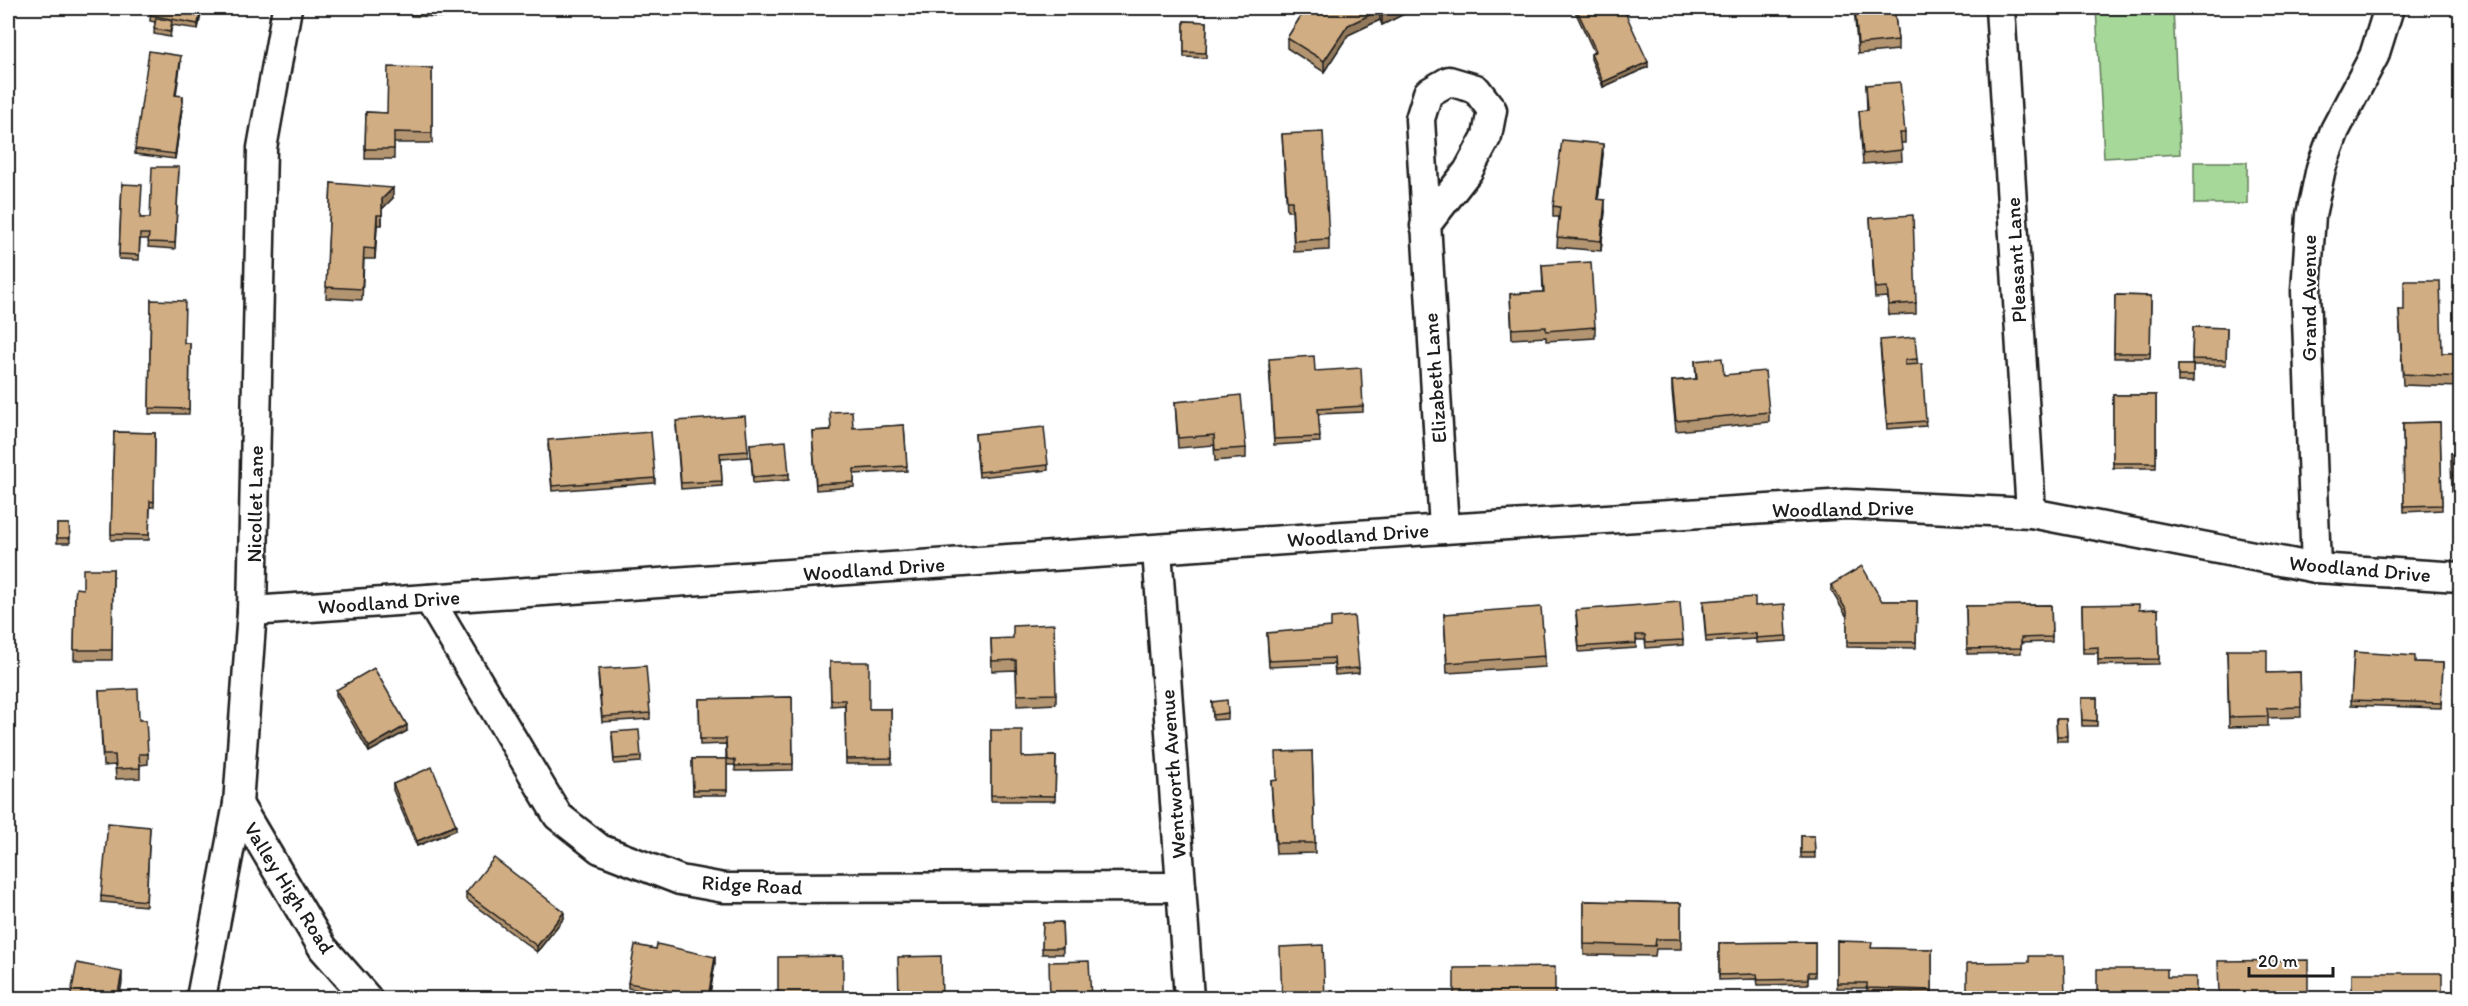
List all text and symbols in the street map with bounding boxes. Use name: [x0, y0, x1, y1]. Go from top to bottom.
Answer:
street label: Pleasant Lane: [2000, 197, 2031, 323]
street label: Grand Avenue: [2296, 235, 2321, 361]
street label: Elizabeth Lane: [1417, 312, 1452, 444]
street label: Nicollet Lane: [241, 445, 268, 563]
street label: Woodland Drive: [1772, 495, 1914, 522]
street label: Woodland Drive: [1286, 517, 1430, 552]
street label: Woodland Drive: [2288, 550, 2432, 587]
street label: Woodland Drive: [802, 551, 946, 586]
street label: Woodland Drive: [317, 584, 461, 619]
street label: Wentworth Avenue: [1154, 689, 1191, 860]
street label: Valley High Road: [239, 817, 340, 959]
street label: Ridge Road: [701, 869, 804, 900]
scale bar: [2249, 940, 2333, 978]
text: 20 m: [2258, 950, 2298, 972]

